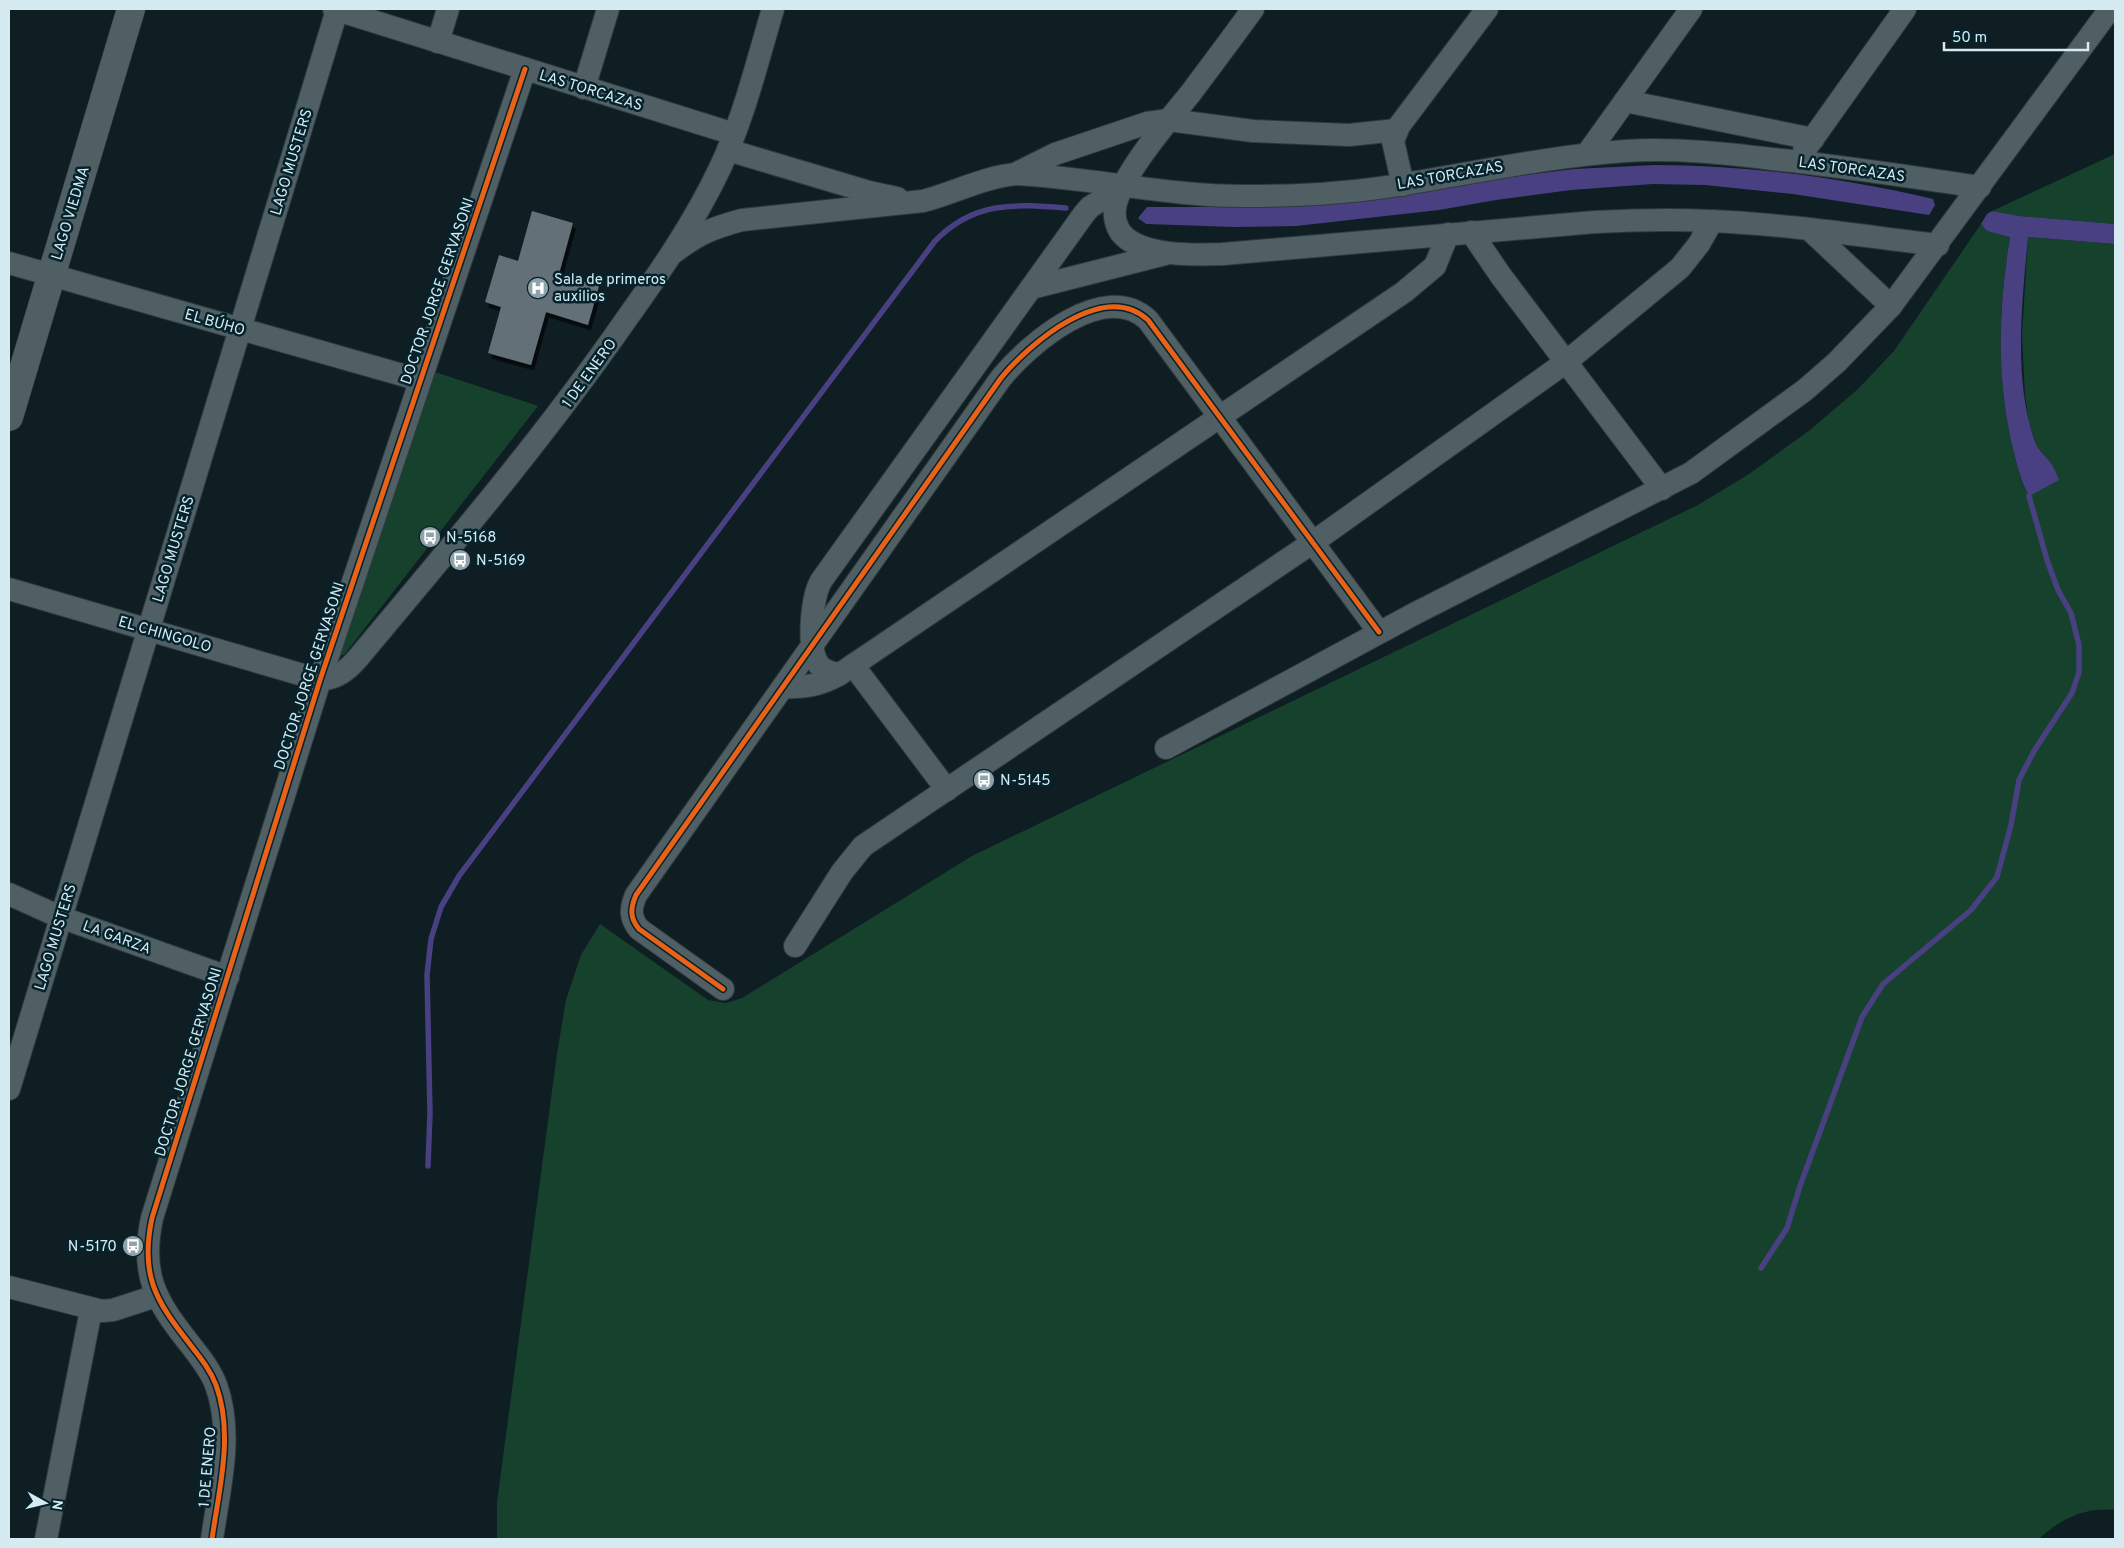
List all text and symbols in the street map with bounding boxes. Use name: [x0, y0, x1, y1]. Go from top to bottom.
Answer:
scale bar: [1944, 20, 2088, 52]
text: 50 m: [1952, 29, 1987, 48]
street label: LAS TORCAZAS: [536, 67, 645, 116]
street label: LAGO MUSTERS: [267, 107, 318, 218]
street label: LAS TORCAZAS: [1797, 154, 1906, 187]
street label: LAS TORCAZAS: [1396, 158, 1505, 195]
street label: LAGO VIEDMA: [48, 164, 95, 263]
street label: DOCTOR JORGE GERVASONI: [397, 195, 479, 388]
place label: Sala de primeros auxilios: [554, 271, 666, 307]
hospital icon: Sala de primeros auxilios: [526, 276, 550, 300]
street label: EL BÚHO: [182, 304, 248, 341]
street label: 1 DE ENERO: [559, 336, 622, 412]
street label: LAGO MUSTERS: [149, 494, 200, 605]
bus stop icon: N-5168: [418, 525, 442, 549]
place label: N-5168: [446, 529, 496, 548]
bus stop icon: N-5169: [448, 548, 472, 572]
place label: N-5169: [476, 552, 526, 571]
street label: DOCTOR JORGE GERVASONI: [271, 580, 350, 773]
street label: EL CHINGOLO: [116, 613, 213, 658]
bus stop icon: N-5145: [972, 768, 996, 792]
place label: N-5145: [1000, 772, 1051, 791]
street label: LAGO MUSTERS: [31, 882, 82, 993]
street label: LA GARZA: [80, 917, 153, 960]
street label: DOCTOR JORGE GERVASONI: [152, 966, 227, 1159]
bus stop icon: N-5170: [121, 1234, 145, 1258]
place label: N-5170: [68, 1238, 117, 1257]
street label: 1 DE ENERO: [195, 1426, 221, 1508]
north arrow: [20, 1478, 70, 1528]
text: N: [47, 1498, 66, 1511]

